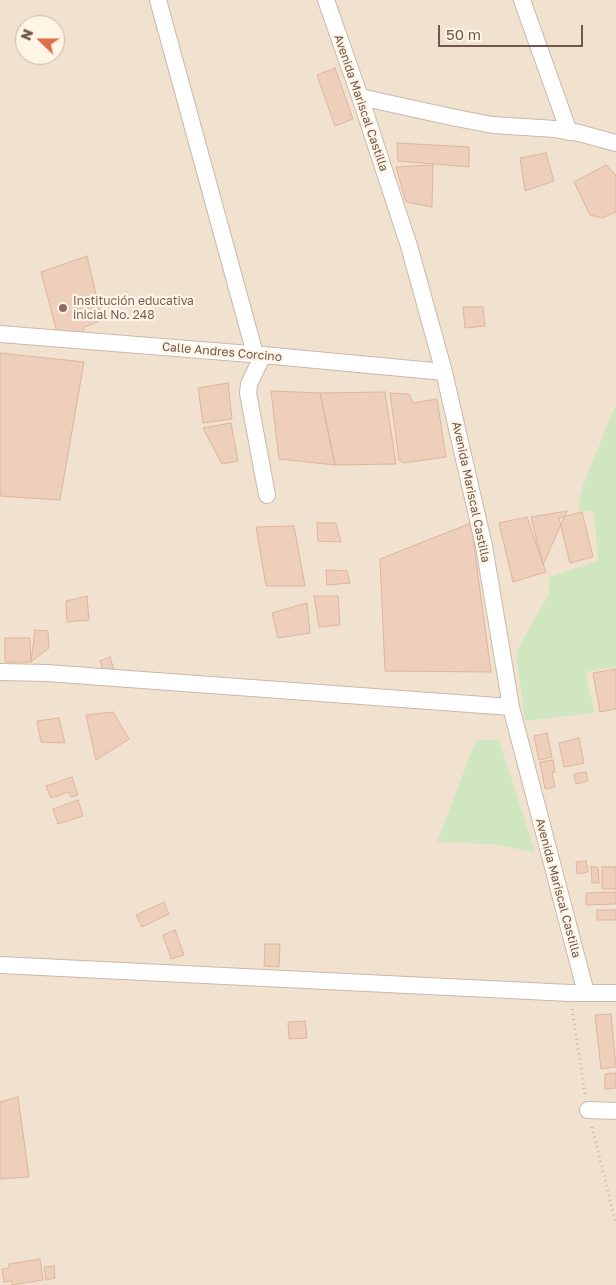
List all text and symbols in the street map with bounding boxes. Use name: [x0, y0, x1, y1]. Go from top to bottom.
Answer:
north arrow: [15, 15, 65, 65]
scale bar: [441, 15, 586, 47]
text: 50 m: [446, 25, 481, 43]
text: N: [17, 26, 36, 43]
street label: Avenida Mariscal Castilla: [331, 33, 391, 173]
place label: Institución educativa inicial No. 248: [73, 294, 194, 322]
marker: Institución educativa inicial No. 248: [57, 302, 69, 314]
street label: Calle Andres Corcino: [161, 340, 283, 364]
street label: Avenida Mariscal Castilla: [449, 420, 493, 564]
street label: Avenida Mariscal Castilla: [532, 817, 584, 959]

